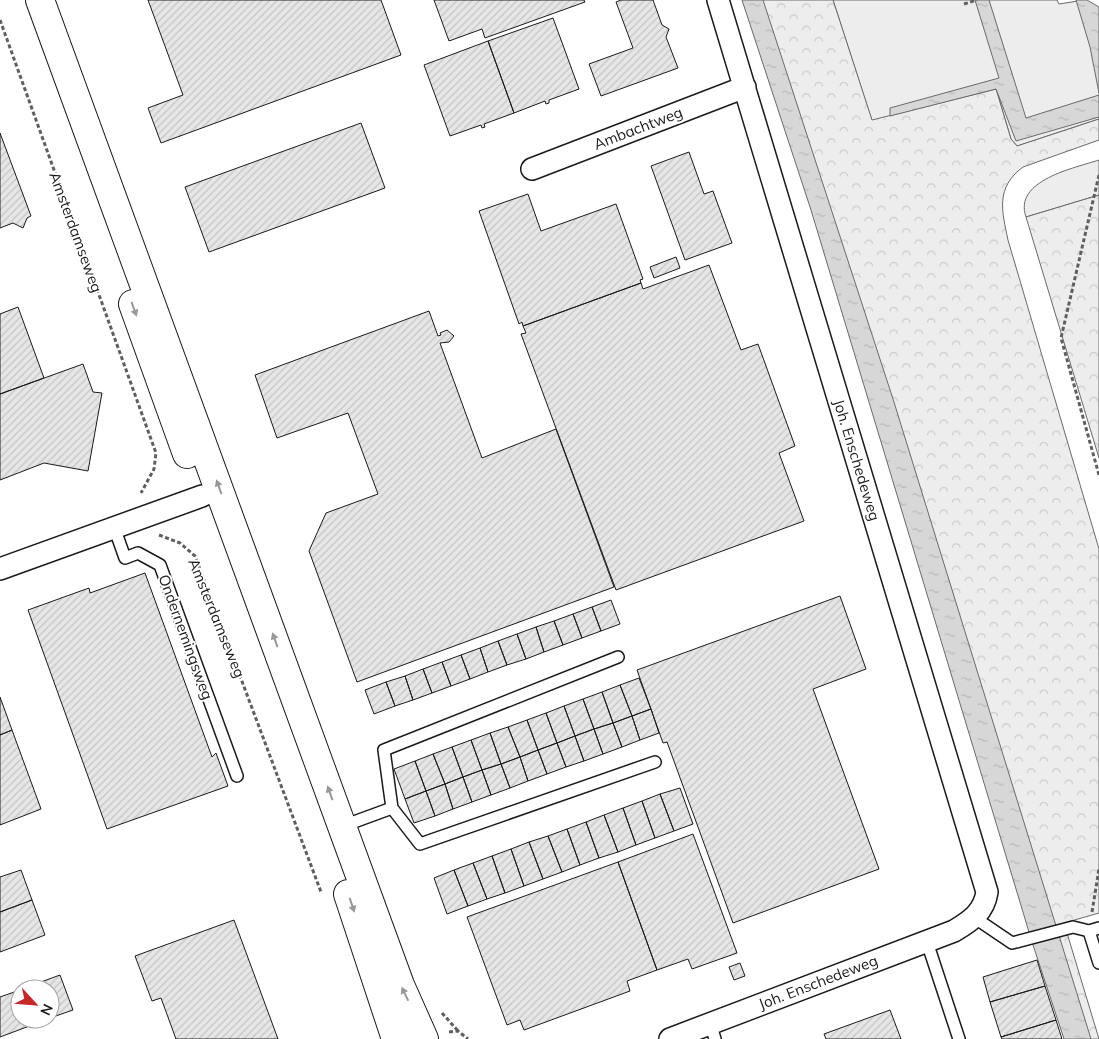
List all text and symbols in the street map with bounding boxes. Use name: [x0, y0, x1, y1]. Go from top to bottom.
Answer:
street label: Ambachtweg: [591, 102, 685, 154]
street label: Amsterdamseweg: [45, 169, 107, 295]
one-way arrow: [131, 301, 138, 316]
street label: Joh. Enschedeweg: [829, 397, 885, 523]
one-way arrow: [215, 479, 223, 494]
street label: Amsterdamseweg: [184, 556, 250, 680]
street label: Ondernemingsweg: [155, 572, 217, 702]
one-way arrow: [271, 632, 279, 647]
one-way arrow: [326, 785, 333, 800]
one-way arrow: [349, 898, 356, 913]
street label: Joh. Enschedeweg: [756, 951, 880, 1013]
north arrow: [10, 979, 60, 1029]
one-way arrow: [400, 987, 408, 1001]
text: N: [36, 1001, 57, 1018]

